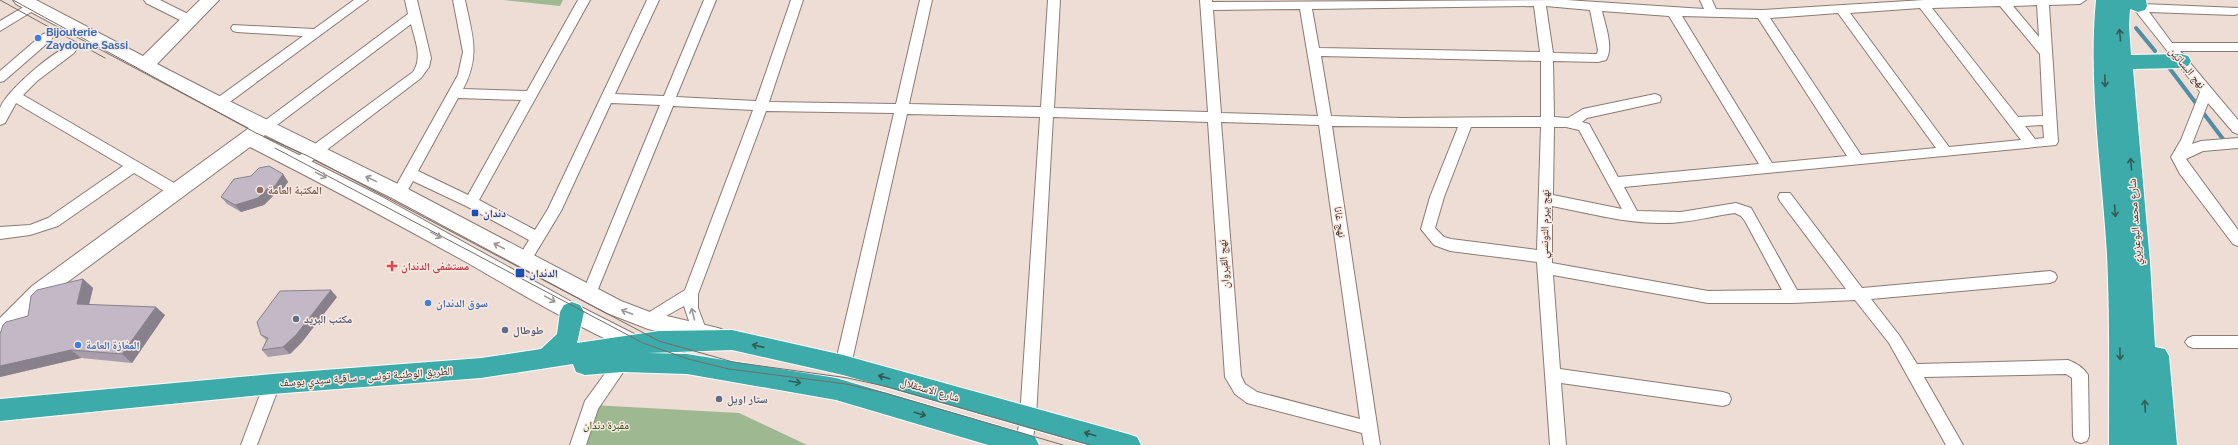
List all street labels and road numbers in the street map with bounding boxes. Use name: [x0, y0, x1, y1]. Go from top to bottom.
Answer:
street label: نهج البساتين: [2166, 45, 2208, 91]
street label: شارع محمد البوعزيزي: [2125, 178, 2146, 266]
street label: نهج بيرم التونسي: [1538, 189, 1554, 259]
street label: نهج غانا: [1331, 205, 1349, 239]
street label: نهج القيروان: [1216, 239, 1232, 289]
street label: الطريق الوطنية تونس - ساقية سيدي يوسف: [279, 364, 453, 391]
street label: شارع الاستقلال: [899, 375, 961, 405]

